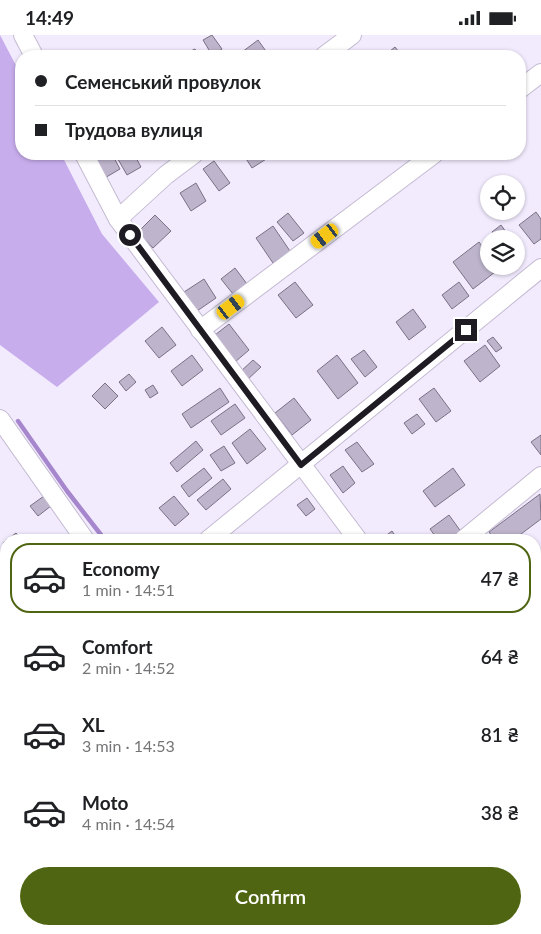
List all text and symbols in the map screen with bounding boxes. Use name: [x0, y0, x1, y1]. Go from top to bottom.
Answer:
text: 14:49: [25, 6, 74, 29]
text: Семенський провулок: [65, 70, 261, 93]
text: Трудова вулиця: [65, 118, 203, 141]
map controls: [480, 175, 525, 275]
button: locate: [480, 175, 525, 220]
car: [308, 221, 341, 251]
route start: [119, 224, 141, 246]
button: layers: [480, 230, 525, 275]
car: [214, 292, 247, 322]
route end: [455, 319, 477, 341]
icon: car: [22, 556, 67, 601]
text: Economy: [82, 557, 160, 580]
text: 47 ₴: [481, 567, 519, 590]
text: 1 min · 14:51: [82, 580, 175, 599]
icon: car: [22, 634, 67, 679]
text: Comfort: [82, 635, 153, 658]
text: 64 ₴: [481, 645, 519, 668]
text: 2 min · 14:52: [82, 658, 175, 677]
icon: car: [22, 712, 67, 757]
text: XL: [82, 713, 105, 736]
text: 81 ₴: [481, 723, 519, 746]
text: 3 min · 14:53: [82, 736, 175, 755]
icon: car: [22, 790, 67, 835]
text: Moto: [82, 791, 128, 814]
text: 38 ₴: [481, 801, 519, 824]
text: 4 min · 14:54: [82, 814, 175, 833]
button: Confirm: [20, 867, 521, 925]

